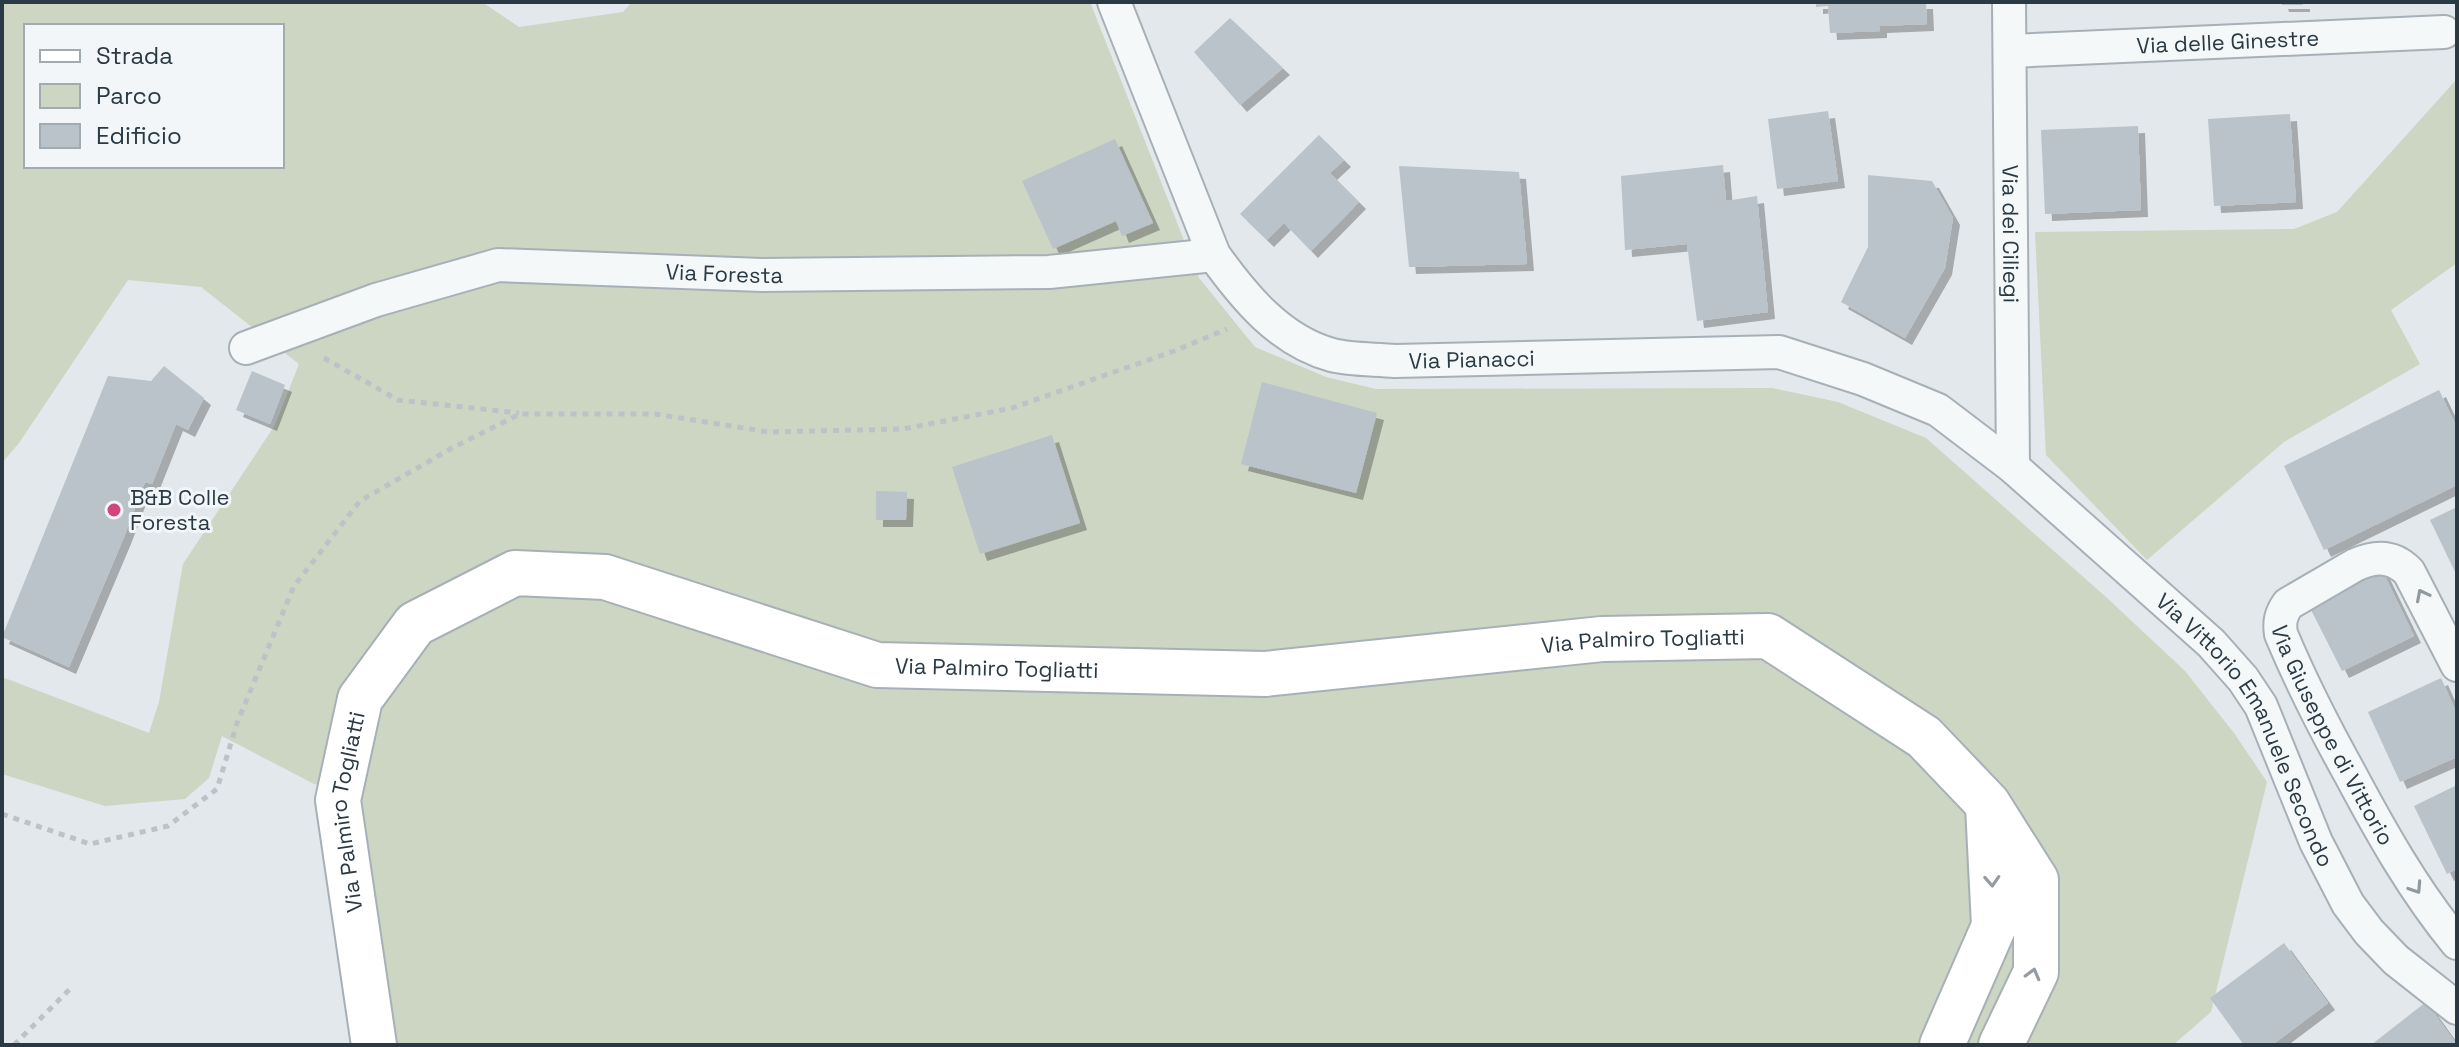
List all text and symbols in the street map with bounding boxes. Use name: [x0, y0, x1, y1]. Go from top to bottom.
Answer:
street label: Via delle Ginestre: [2136, 23, 2320, 59]
legend: [24, 24, 284, 168]
text: Strada: [96, 40, 173, 71]
text: Parco: [96, 80, 162, 111]
text: Edificio: [96, 120, 182, 151]
street label: Via dei Ciliegi: [1996, 165, 2026, 303]
street label: Via Foresta: [665, 257, 784, 289]
street label: Via Pianacci: [1408, 344, 1535, 375]
place label: B&B Colle Foresta: [130, 483, 230, 536]
marker: B&B Colle Foresta: [105, 501, 123, 519]
street label: Via Vittorio Emanuele Secondo: [2150, 587, 2340, 871]
one-way arrow: [2416, 589, 2431, 604]
street label: Via Palmiro Togliatti: [1540, 622, 1745, 659]
street label: Via Giuseppe di Vittorio: [2266, 623, 2401, 850]
street label: Via Palmiro Togliatti: [895, 651, 1099, 684]
street label: Via Palmiro Togliatti: [324, 709, 371, 914]
one-way arrow: [1983, 875, 2000, 888]
one-way arrow: [2406, 879, 2421, 893]
one-way arrow: [2023, 968, 2040, 981]

